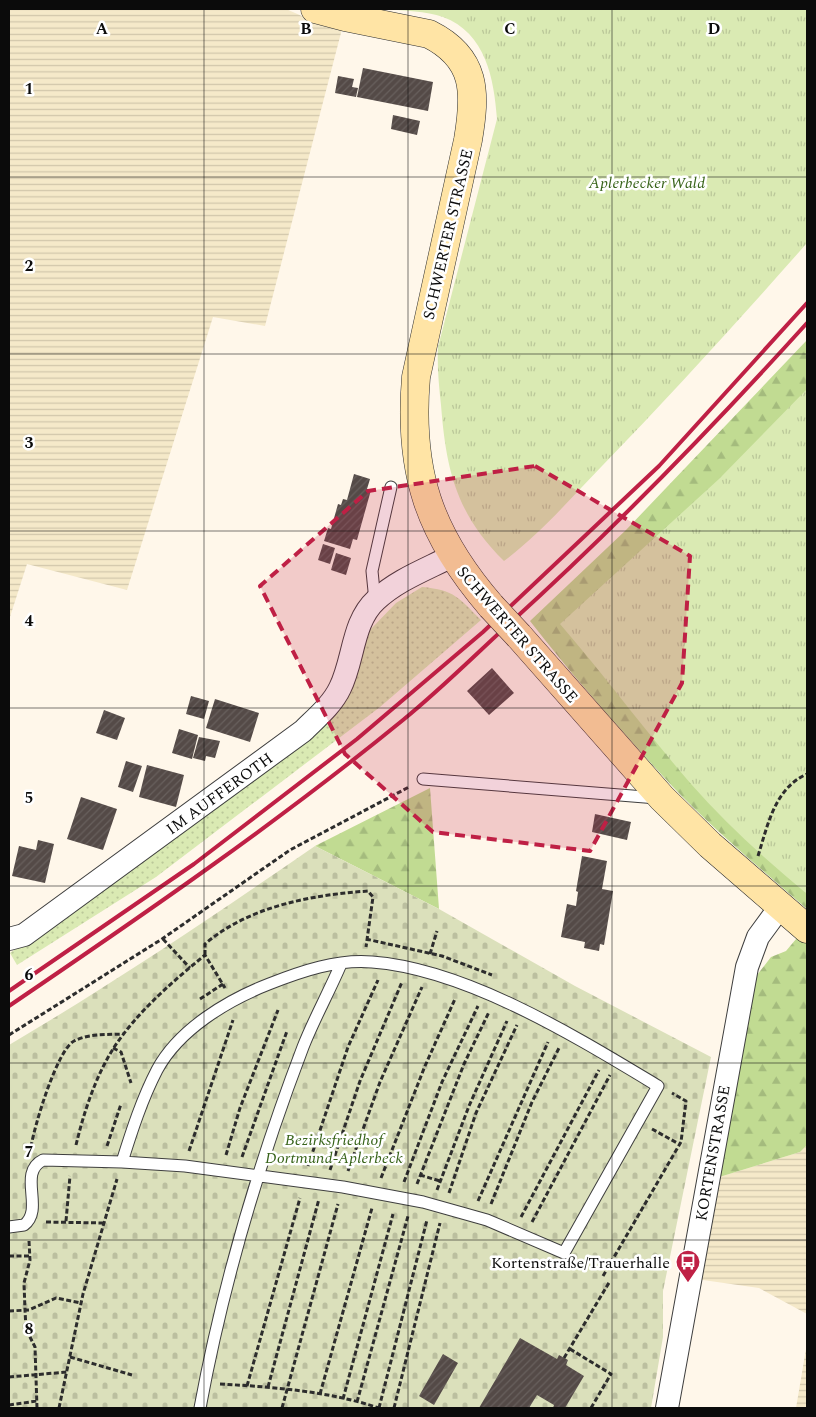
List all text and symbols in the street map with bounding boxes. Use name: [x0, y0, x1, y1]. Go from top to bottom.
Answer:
text: A: [96, 17, 109, 41]
text: B: [300, 17, 312, 41]
text: C: [504, 17, 516, 41]
text: D: [708, 17, 721, 41]
text: 1: [25, 77, 33, 101]
street label: SCHWERTER STRASSE: [417, 146, 479, 322]
park label: Aplerbecker Wald: [588, 171, 705, 195]
text: 2: [25, 254, 34, 278]
text: 3: [25, 431, 34, 455]
street label: SCHWERTER STRASSE: [451, 561, 584, 708]
text: 4: [25, 609, 34, 633]
street label: IM AUFFEROTH: [161, 747, 278, 841]
text: 5: [25, 786, 33, 810]
text: 6: [25, 963, 34, 987]
street label: KORTENSTRASSE: [689, 1083, 737, 1223]
park label: Bezirksfriedhof Dortmund-Aplerbeck: [265, 1128, 404, 1170]
text: 7: [25, 1140, 34, 1164]
bus stop icon: Kortenstraße/Trauerhalle: [675, 1249, 701, 1283]
place label: Kortenstraße/Trauerhalle: [491, 1251, 670, 1275]
text: 8: [25, 1317, 34, 1341]

